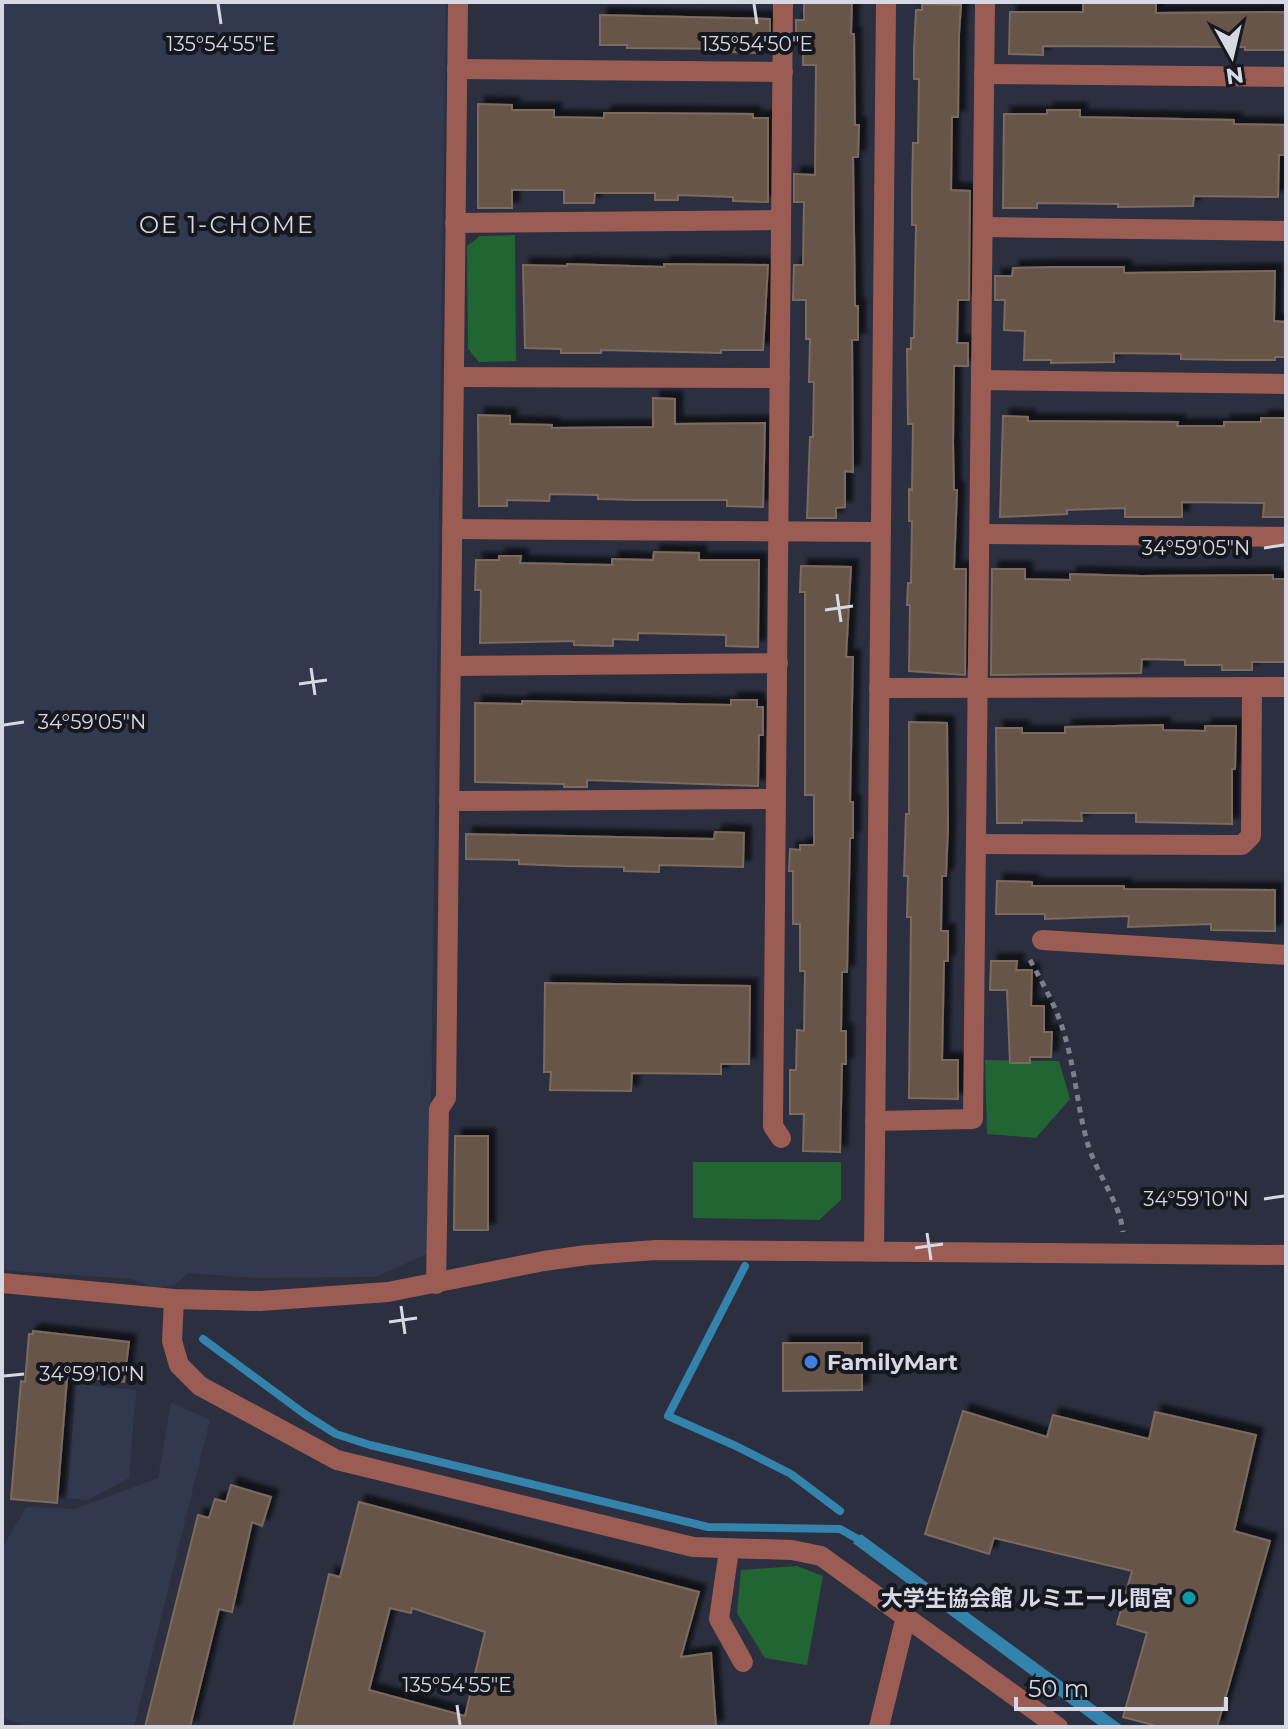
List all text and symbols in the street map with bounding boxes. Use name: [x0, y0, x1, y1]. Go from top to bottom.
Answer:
north arrow: [1192, 16, 1272, 96]
text: 135°54'55"E: [166, 32, 276, 56]
text: 135°54'50"E: [701, 32, 813, 56]
text: N: [1224, 61, 1245, 90]
district label: OE 1-CHOME: [139, 210, 315, 239]
text: 34°59'05"N: [1142, 536, 1250, 560]
text: 34°59'05"N: [38, 710, 146, 734]
text: 34°59'10"N: [1143, 1187, 1249, 1211]
place label: FamilyMart: [827, 1349, 958, 1376]
marker: FamilyMart: [802, 1353, 820, 1371]
text: 34°59'10"N: [39, 1362, 145, 1386]
place label: 大学生協会館 ルミエール間宮: [881, 1585, 1173, 1612]
marker: 大学生協会館 ルミエール間宮: [1180, 1589, 1198, 1607]
scale bar: [1016, 1661, 1226, 1711]
text: 135°54'55"E: [402, 1673, 512, 1697]
text: 50 m: [1028, 1674, 1089, 1703]

